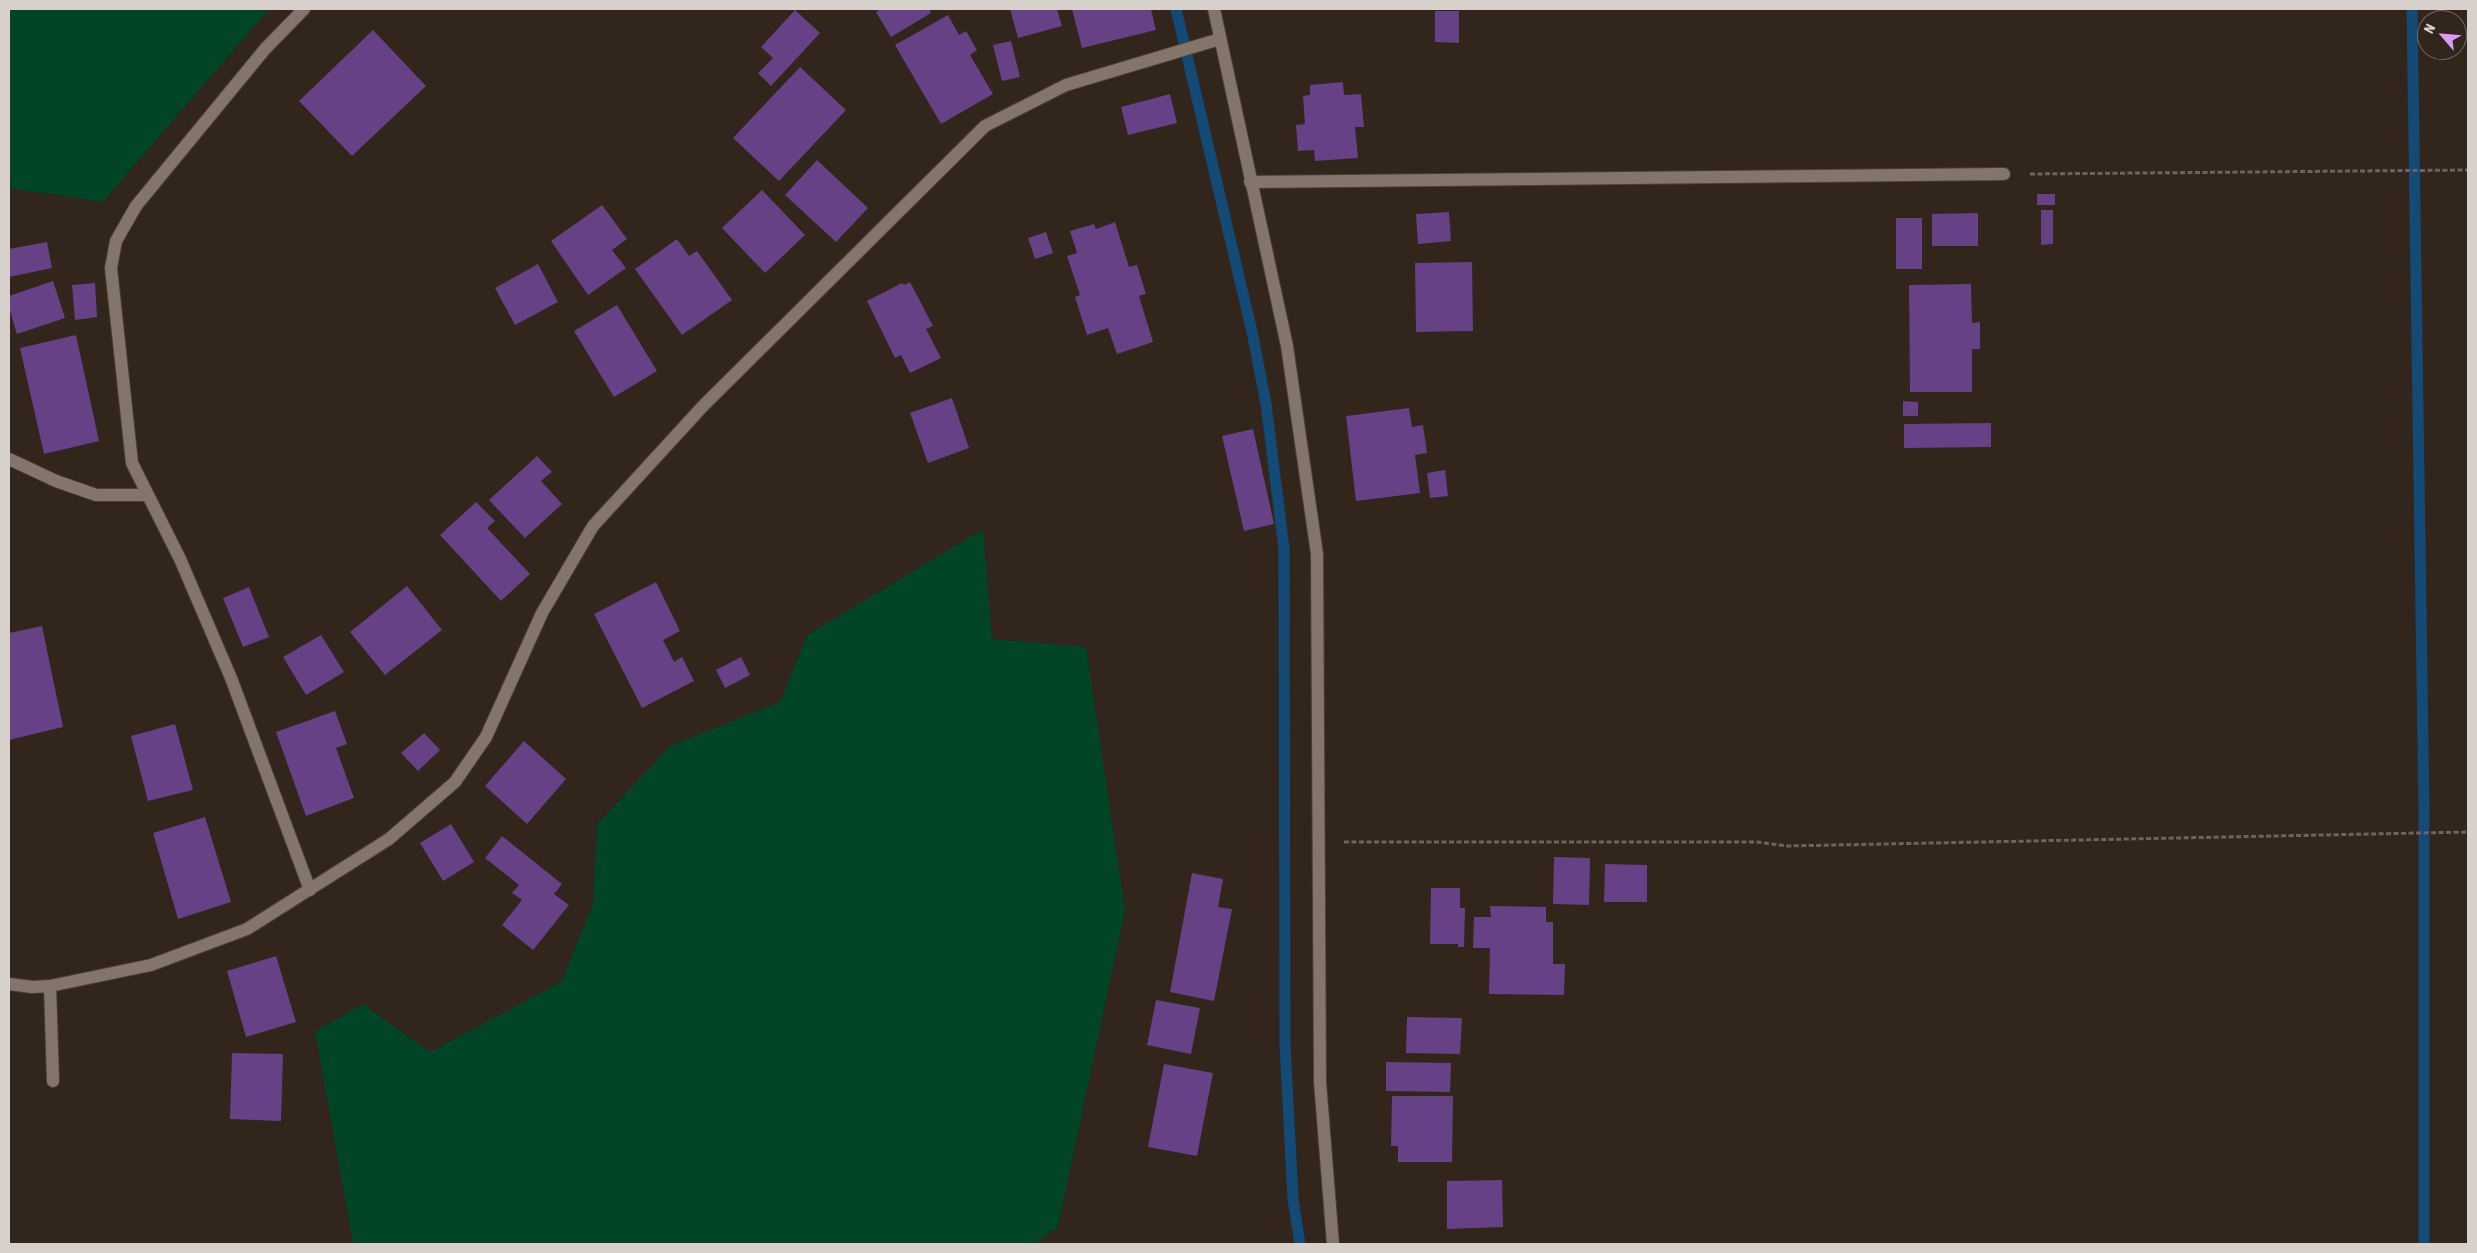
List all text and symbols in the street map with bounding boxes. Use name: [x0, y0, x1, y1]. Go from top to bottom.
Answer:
north arrow: [2417, 10, 2467, 60]
text: N: [2421, 21, 2439, 36]

